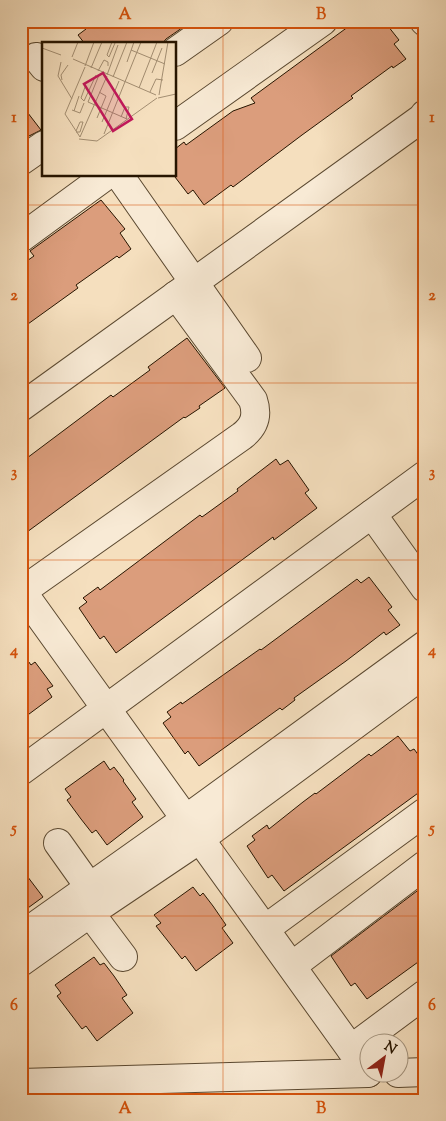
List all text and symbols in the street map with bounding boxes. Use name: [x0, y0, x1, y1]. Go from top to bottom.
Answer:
text: A: [119, 4, 132, 27]
text: B: [316, 4, 326, 27]
inset map: [42, 42, 176, 176]
text: 1: [11, 107, 17, 130]
text: 1: [429, 107, 435, 130]
text: 2: [10, 285, 18, 308]
text: 2: [428, 285, 436, 308]
text: 3: [11, 462, 18, 485]
text: 3: [429, 462, 436, 485]
text: 4: [9, 640, 18, 663]
text: 4: [427, 640, 436, 663]
text: 5: [9, 818, 17, 841]
text: 5: [427, 818, 435, 841]
text: 6: [10, 995, 18, 1018]
text: 6: [428, 995, 436, 1018]
north arrow: [358, 1034, 408, 1084]
text: N: [380, 1037, 400, 1060]
text: A: [119, 1098, 132, 1121]
text: B: [316, 1098, 326, 1121]

